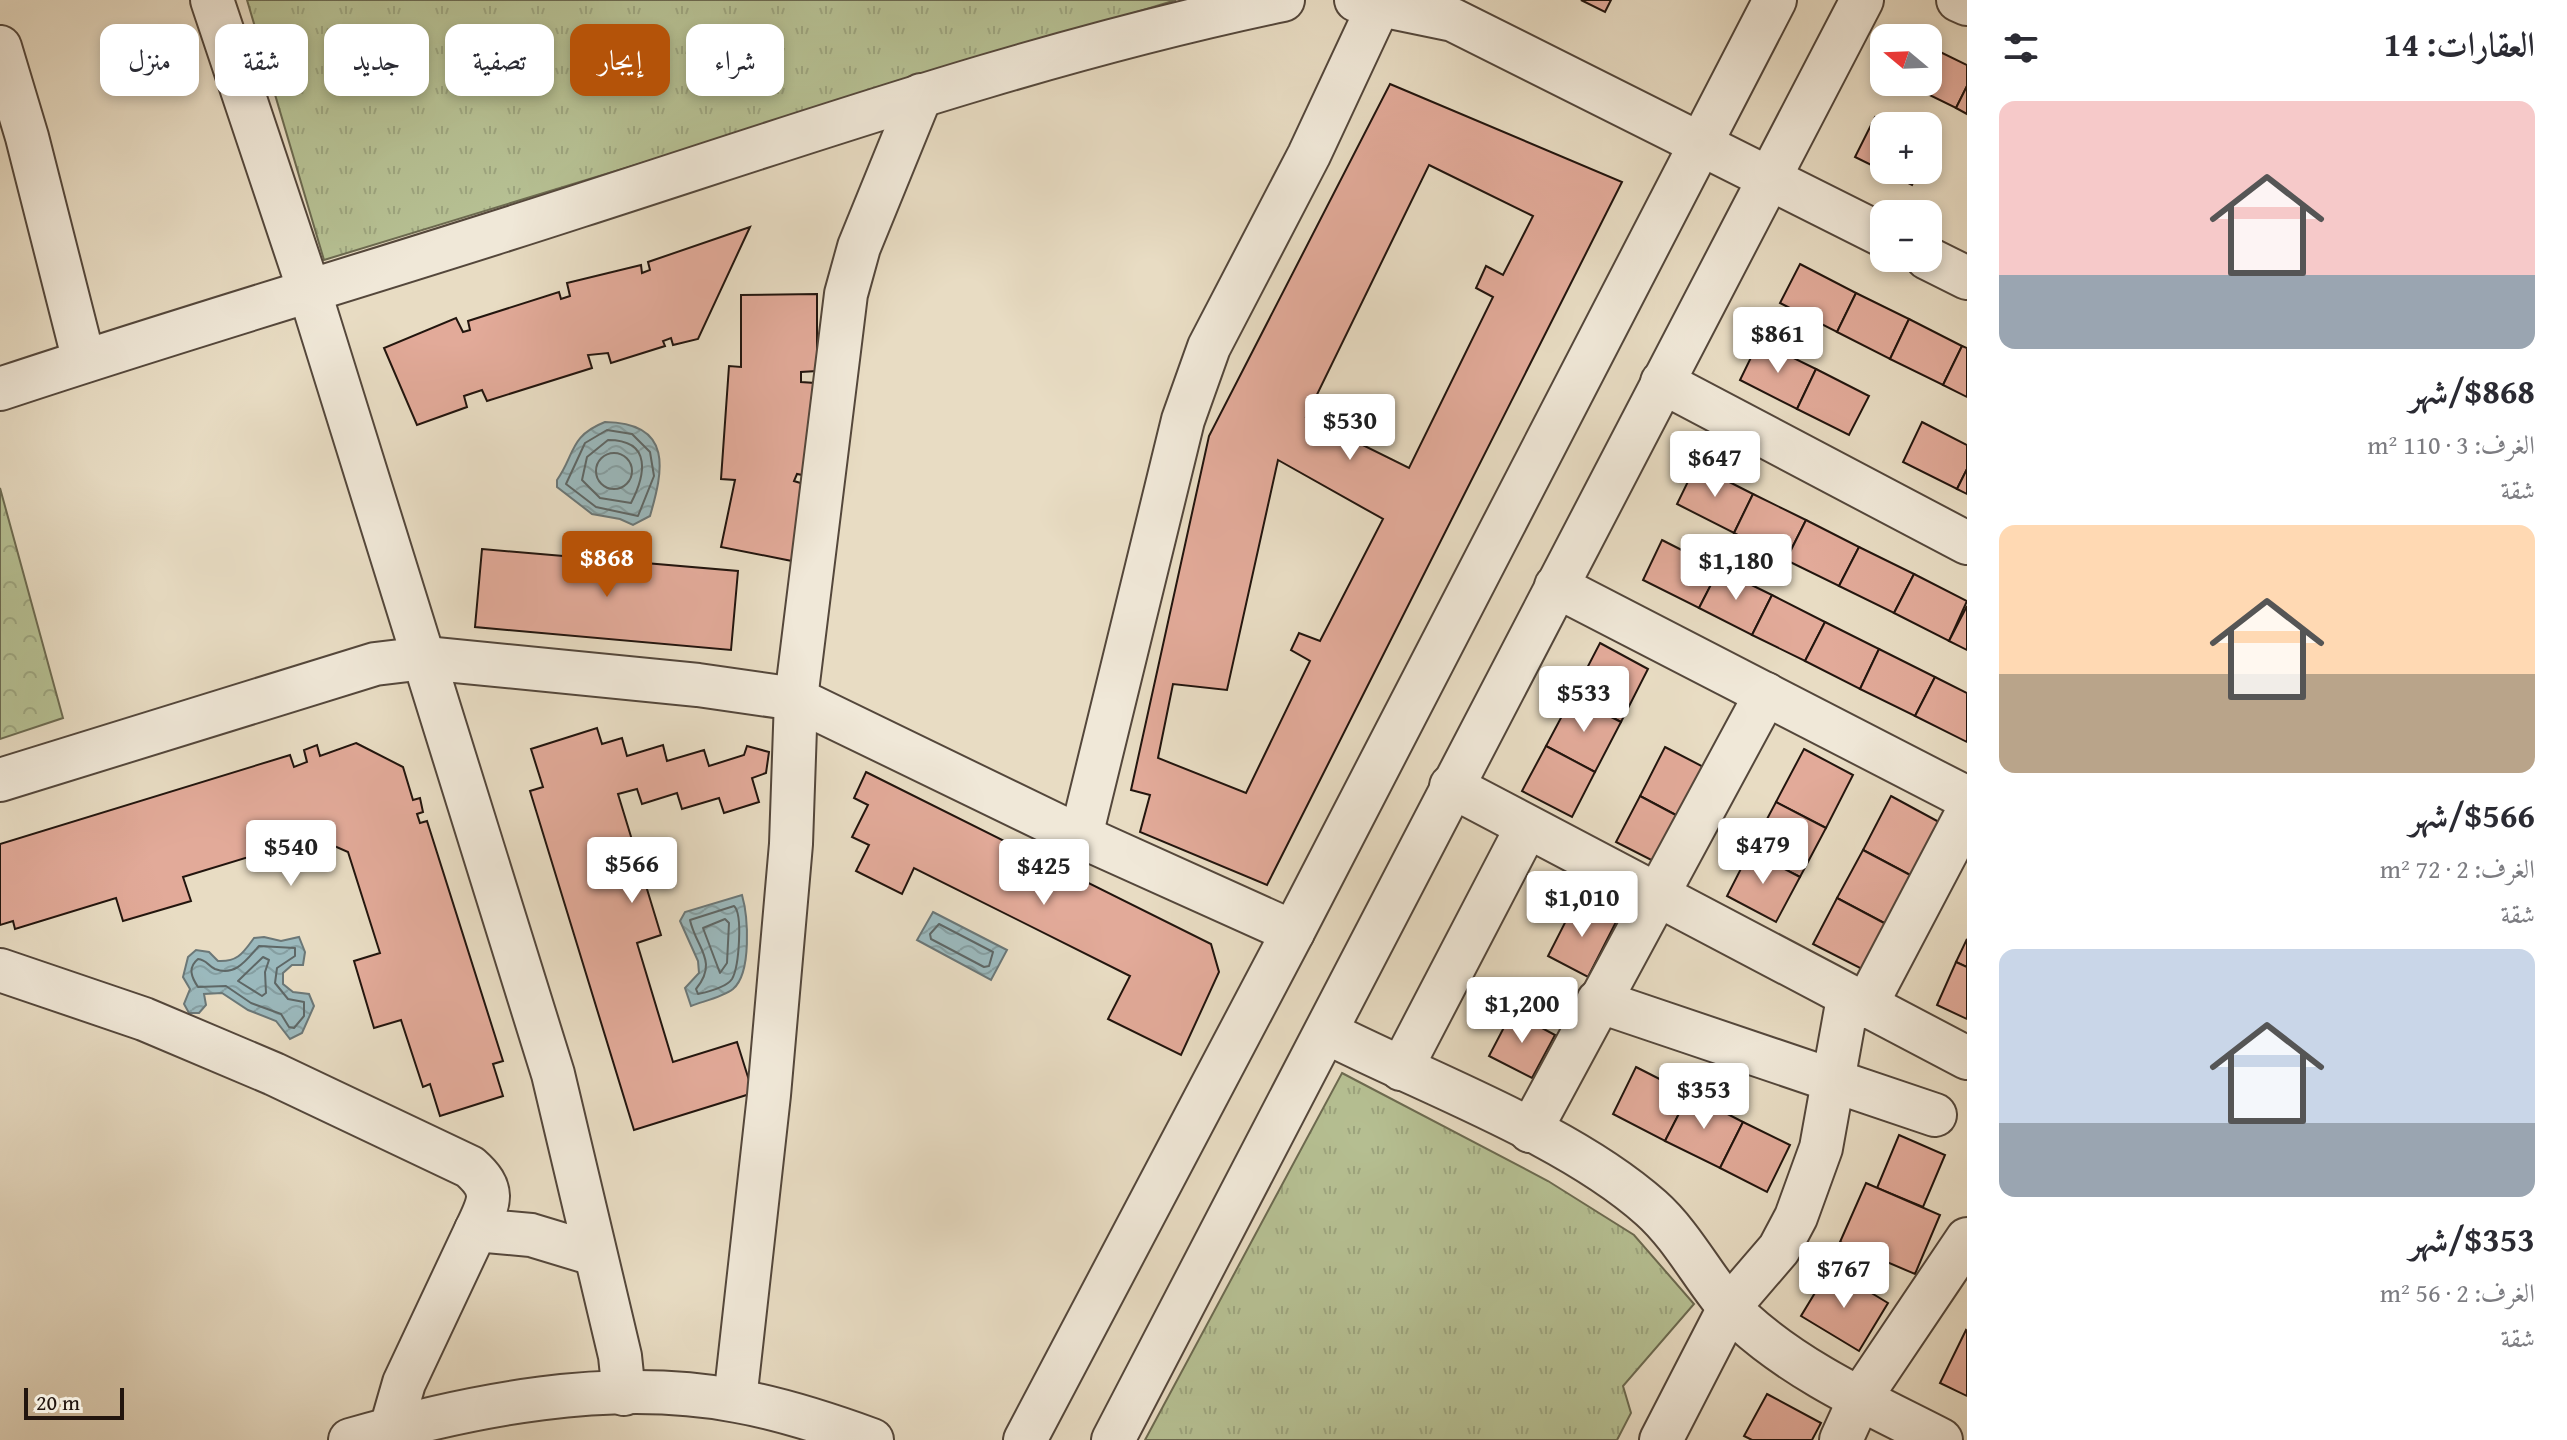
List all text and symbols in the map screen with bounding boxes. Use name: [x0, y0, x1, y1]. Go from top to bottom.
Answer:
text: العقارات: 14: [2384, 19, 2535, 68]
chip: منزل: [100, 24, 199, 96]
chip: شقة: [215, 24, 308, 96]
chip: جديد: [324, 24, 429, 96]
chip: تصفية: [445, 24, 554, 96]
chip: إيجار: [570, 24, 670, 96]
chip: شراء: [686, 24, 784, 96]
north arrow: [1870, 24, 1942, 96]
map controls: [1870, 24, 1942, 272]
icon: filters: [1999, 26, 2043, 70]
button: +: [1870, 112, 1942, 184]
icon: home: [2195, 153, 2339, 297]
button: −: [1870, 200, 1942, 272]
pin: $861: [1731, 307, 1825, 375]
text: $861: [1751, 313, 1805, 352]
text: $868/شهر: [2409, 366, 2535, 415]
pin: $530: [1303, 394, 1397, 462]
text: $530: [1323, 400, 1377, 439]
text: الغرف: 3 · 110 m²: [2367, 425, 2535, 464]
pin: $647: [1668, 431, 1762, 499]
text: $647: [1688, 437, 1742, 476]
text: شقة: [2501, 470, 2535, 509]
pin: $868: [560, 531, 654, 599]
pin: $1,180: [1671, 534, 1801, 602]
text: $868: [580, 537, 634, 576]
text: $1,180: [1699, 540, 1773, 579]
icon: home: [2195, 577, 2339, 721]
pin: $533: [1537, 666, 1631, 734]
text: $533: [1557, 672, 1611, 711]
text: $566/شهر: [2409, 790, 2535, 839]
pin: $479: [1716, 818, 1810, 886]
pin: $540: [244, 820, 338, 888]
text: $479: [1736, 824, 1790, 863]
text: $540: [264, 826, 318, 865]
pin: $566: [585, 837, 679, 905]
pin: $425: [997, 839, 1091, 907]
text: $566: [605, 843, 659, 882]
text: $425: [1017, 845, 1071, 884]
text: الغرف: 2 · 72 m²: [2380, 849, 2535, 888]
pin: $1,010: [1517, 871, 1647, 939]
text: $1,010: [1545, 877, 1619, 916]
text: شقة: [2501, 894, 2535, 933]
pin: $1,200: [1457, 977, 1587, 1045]
text: $1,200: [1485, 983, 1559, 1022]
icon: home: [2195, 1001, 2339, 1145]
pin: $353: [1657, 1063, 1751, 1131]
text: $353: [1677, 1069, 1731, 1108]
text: $353/شهر: [2409, 1214, 2535, 1263]
pin: $767: [1797, 1242, 1891, 1310]
text: $767: [1817, 1248, 1871, 1287]
text: الغرف: 2 · 56 m²: [2380, 1273, 2535, 1312]
text: شقة: [2501, 1318, 2535, 1357]
scale bar: [24, 1384, 124, 1420]
text: 20 m: [36, 1386, 80, 1418]

